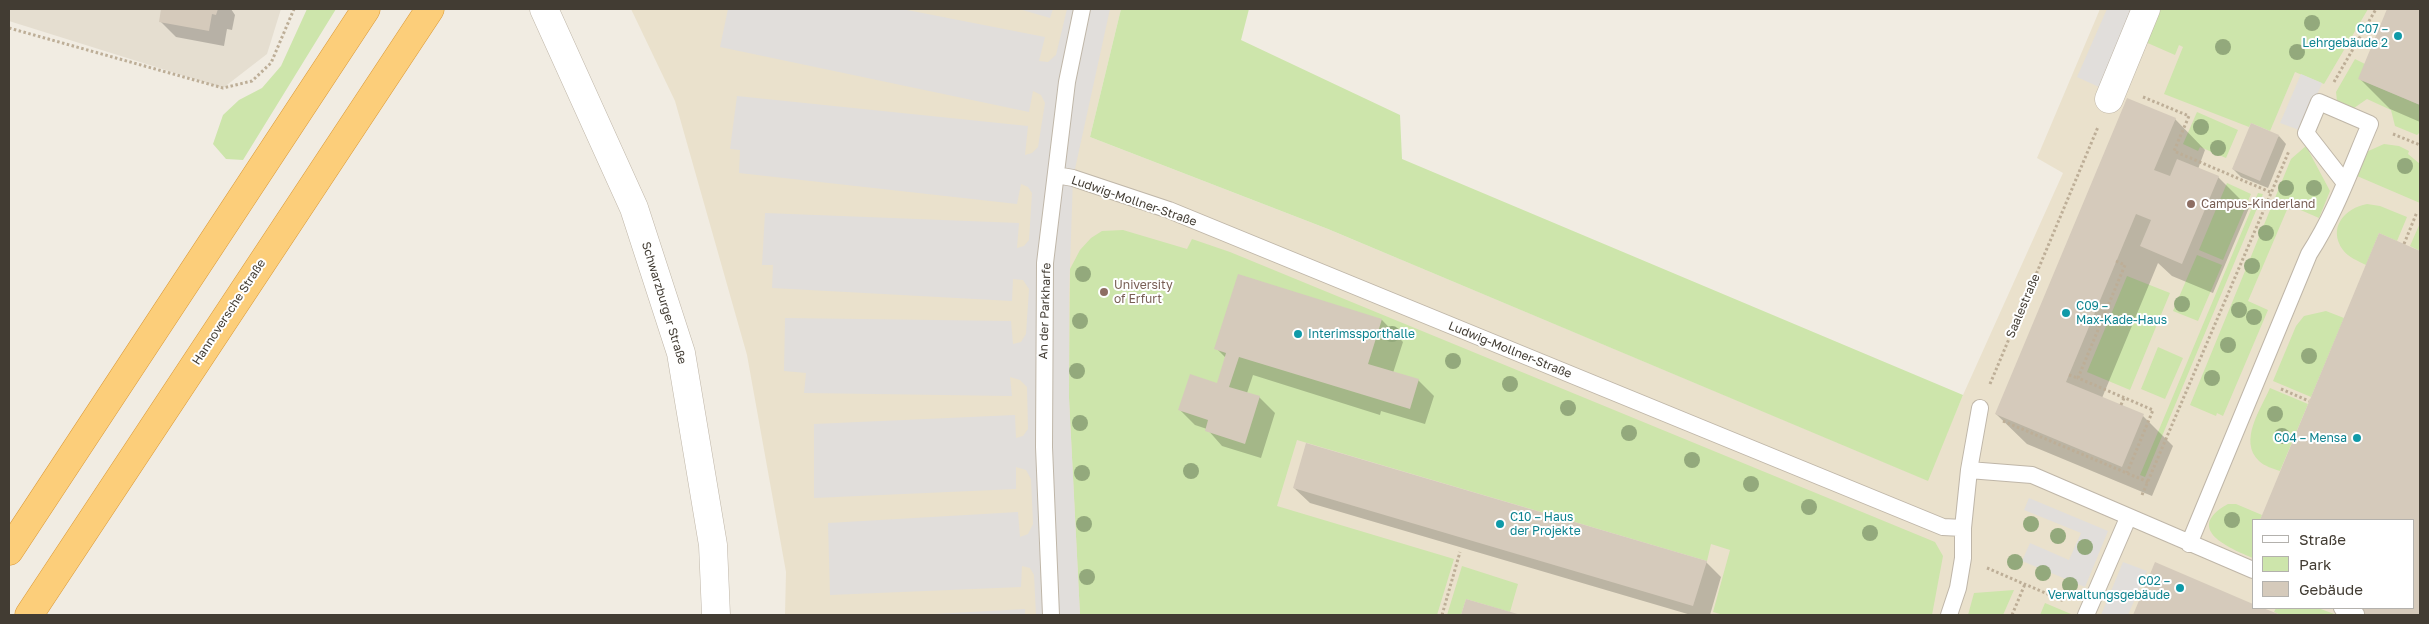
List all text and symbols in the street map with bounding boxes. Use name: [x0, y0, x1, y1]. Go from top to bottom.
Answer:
place label: C07 – Lehrgebäude 2: [2302, 22, 2388, 50]
marker: C07 – Lehrgebäude 2: [2392, 30, 2404, 42]
street label: Ludwig-Mollner-Straße: [1069, 173, 1199, 229]
place label: Campus-Kinderland: [2201, 197, 2315, 211]
marker: Campus-Kinderland: [2185, 198, 2197, 210]
street label: Schwarzburger Straße: [638, 240, 690, 366]
street label: Hannoversche Straße: [189, 256, 269, 368]
street label: An der Parkharfe: [1036, 262, 1054, 360]
street label: Saalestraße: [2003, 272, 2043, 340]
place label: University of Erfurt: [1114, 278, 1173, 306]
marker: University of Erfurt: [1098, 286, 1110, 298]
place label: C09 – Max-Kade-Haus: [2076, 299, 2167, 327]
marker: C09 – Max-Kade-Haus: [2060, 307, 2072, 319]
street label: Ludwig-Mollner-Straße: [1446, 319, 1574, 381]
place label: Interimssporthalle: [1308, 327, 1415, 341]
marker: Interimssporthalle: [1292, 328, 1304, 340]
place label: C04 – Mensa: [2274, 431, 2347, 445]
marker: C04 – Mensa: [2351, 432, 2363, 444]
place label: C10 – Haus der Projekte: [1510, 510, 1581, 538]
marker: C10 – Haus der Projekte: [1494, 518, 1506, 530]
legend: [2252, 519, 2414, 609]
text: Straße: [2299, 530, 2346, 548]
text: Park: [2299, 555, 2331, 573]
place label: C02 – Verwaltungsgebäude: [2048, 574, 2170, 602]
text: Gebäude: [2299, 580, 2363, 598]
marker: C02 – Verwaltungsgebäude: [2174, 582, 2186, 594]

